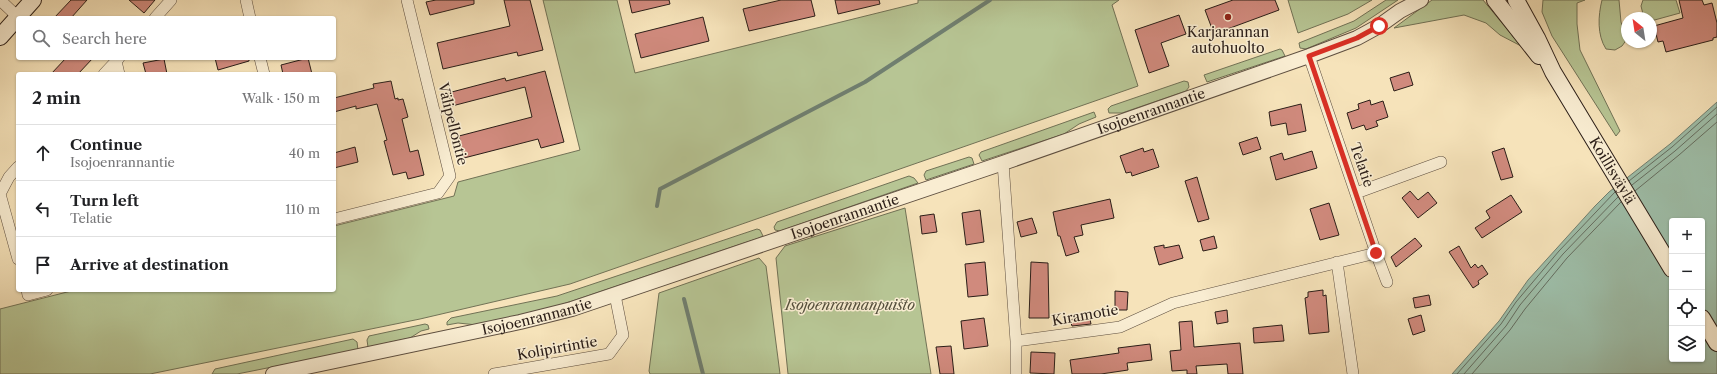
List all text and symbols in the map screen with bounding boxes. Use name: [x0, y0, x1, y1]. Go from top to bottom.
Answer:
marker: Karjarannan autohuolto: [1223, 12, 1233, 22]
north arrow: [1621, 12, 1657, 48]
search box: [16, 16, 336, 60]
route start: [1370, 17, 1388, 35]
place label: Karjarannan autohuolto: [1187, 23, 1269, 57]
icon: search: [30, 27, 52, 49]
text: Search here: [62, 29, 147, 48]
street label: Välipellontie: [434, 80, 472, 167]
street label: Isojoenrannantie: [1095, 84, 1208, 138]
text: 2 min: [32, 88, 81, 108]
text: Walk · 150 m: [242, 90, 320, 106]
street label: Koillisväylä: [1585, 134, 1640, 208]
text: Continue: [70, 135, 142, 154]
street label: Telatie: [1346, 141, 1378, 190]
icon: ahead: [32, 142, 54, 164]
text: 40 m: [289, 145, 320, 161]
text: Isojoenrannantie: [70, 154, 175, 170]
street label: Isojoenrannantie: [788, 190, 901, 243]
text: Turn left: [70, 191, 139, 210]
icon: left: [32, 198, 54, 220]
text: 110 m: [285, 201, 320, 217]
text: Telatie: [70, 210, 112, 226]
map controls: [1669, 218, 1705, 362]
button: +: [1669, 218, 1705, 254]
route end: [1367, 244, 1385, 262]
icon: arrive: [32, 254, 54, 276]
button: −: [1669, 254, 1705, 290]
text: Arrive at destination: [70, 255, 229, 274]
button: locate: [1669, 290, 1705, 326]
street label: Isojoenrannantie: [480, 294, 594, 339]
park label: Isojoenrannanpuisto: [784, 296, 915, 314]
street label: Kiramotie: [1050, 300, 1120, 330]
button: layers: [1669, 326, 1705, 362]
street label: Kolipirtintie: [515, 332, 599, 364]

